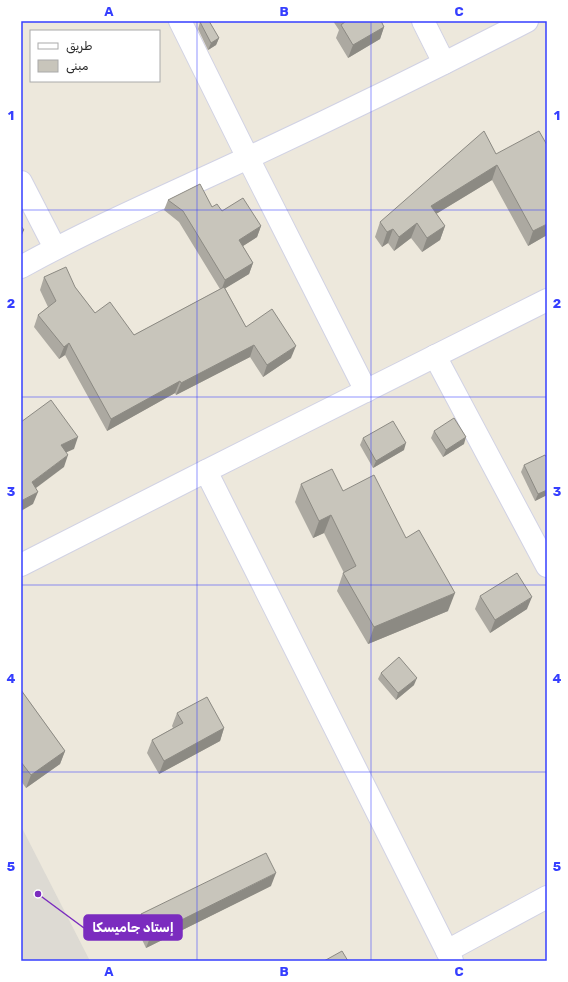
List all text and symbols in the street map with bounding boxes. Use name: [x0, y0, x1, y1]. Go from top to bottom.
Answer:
text: A: [104, 4, 114, 19]
text: B: [279, 4, 289, 19]
text: C: [454, 4, 464, 19]
legend: [30, 30, 160, 82]
text: طريق: [66, 39, 92, 54]
text: مبنى: [66, 59, 89, 74]
text: 1: [8, 108, 14, 123]
text: 1: [554, 108, 560, 123]
text: 2: [7, 296, 15, 311]
text: 2: [553, 296, 561, 311]
text: 3: [7, 484, 16, 499]
text: 3: [553, 484, 562, 499]
text: 4: [7, 671, 16, 686]
text: 4: [553, 671, 562, 686]
text: 5: [7, 859, 15, 874]
text: 5: [553, 859, 561, 874]
callout: إستاد جاميسكا: [84, 915, 182, 940]
text: إستاد جاميسكا: [92, 920, 174, 936]
text: A: [104, 964, 114, 979]
text: B: [279, 964, 289, 979]
text: C: [454, 964, 464, 979]

